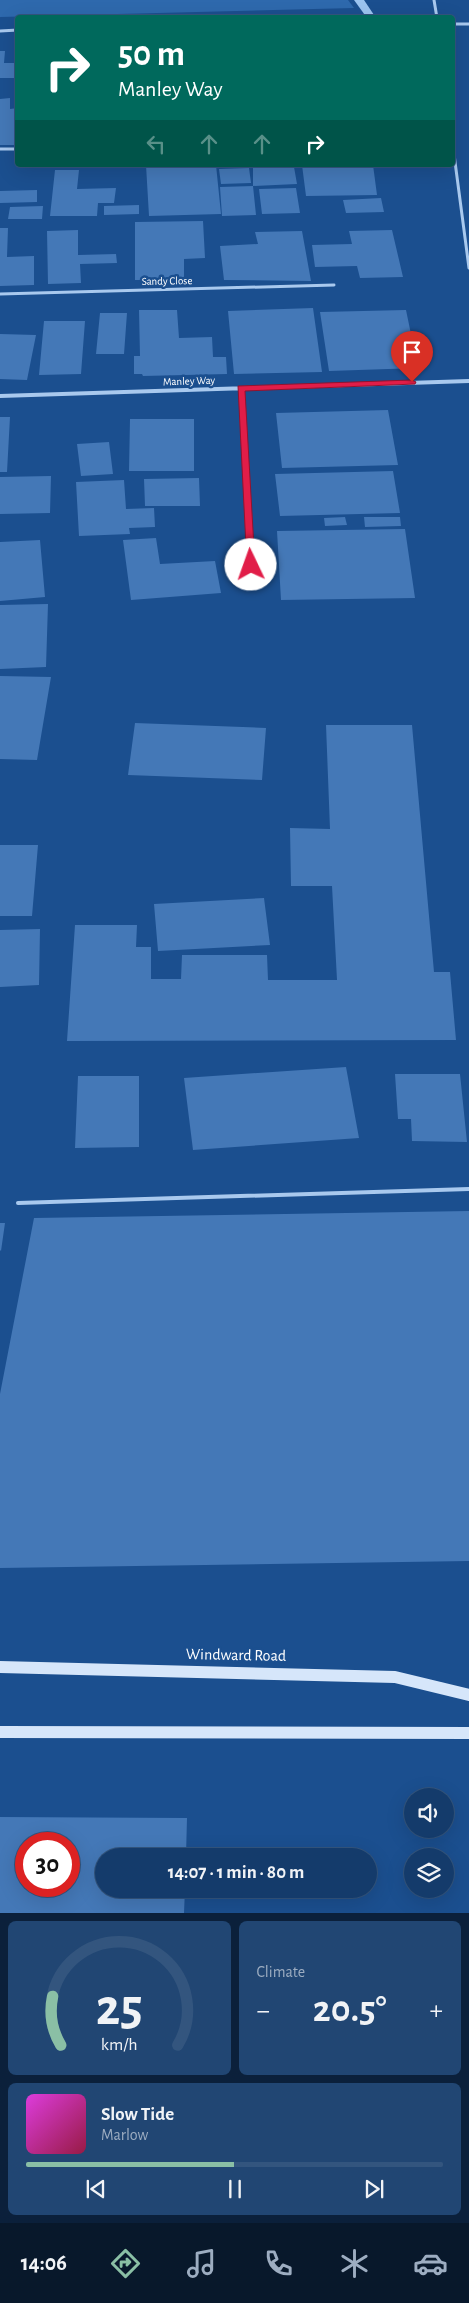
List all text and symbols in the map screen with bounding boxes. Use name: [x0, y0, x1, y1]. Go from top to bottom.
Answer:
icon: right: [35, 35, 100, 100]
text: 50 m: [118, 37, 185, 72]
text: Manley Way: [118, 78, 223, 100]
icon: left: [142, 130, 170, 158]
icon: ahead: [195, 130, 223, 158]
icon: ahead: [248, 130, 276, 158]
icon: right: [301, 130, 329, 158]
street label: Sandy Close: [142, 275, 192, 287]
pin: [391, 331, 433, 382]
icon: arrive: [398, 338, 426, 366]
street label: Manley Way: [163, 375, 216, 387]
position arrow: [224, 538, 276, 590]
street label: Windward Road: [186, 1646, 286, 1664]
map controls: [404, 1788, 454, 1898]
button: sound: [404, 1788, 454, 1838]
speed limit sign: 30: [15, 1832, 80, 1897]
button: layers: [404, 1848, 454, 1898]
text: 14:07 · 1 min · 80 m: [168, 1863, 304, 1882]
text: Climate: [257, 1964, 305, 1980]
text: 25: [96, 1982, 143, 2034]
text: 20.5°: [313, 1991, 387, 2029]
text: −: [257, 1997, 270, 2025]
text: +: [430, 1997, 443, 2025]
text: km/h: [101, 2036, 138, 2054]
text: Slow Tide: [101, 2105, 174, 2124]
text: Marlow: [101, 2127, 148, 2143]
icon: previous: [82, 2175, 110, 2203]
icon: pause: [221, 2175, 249, 2203]
icon: next: [360, 2175, 388, 2203]
icon: directions: [108, 2246, 143, 2281]
icon: music: [184, 2246, 219, 2281]
icon: phone: [261, 2246, 296, 2281]
icon: climate: [337, 2246, 372, 2281]
icon: car: [413, 2246, 448, 2281]
text: 14:06: [21, 2252, 67, 2274]

